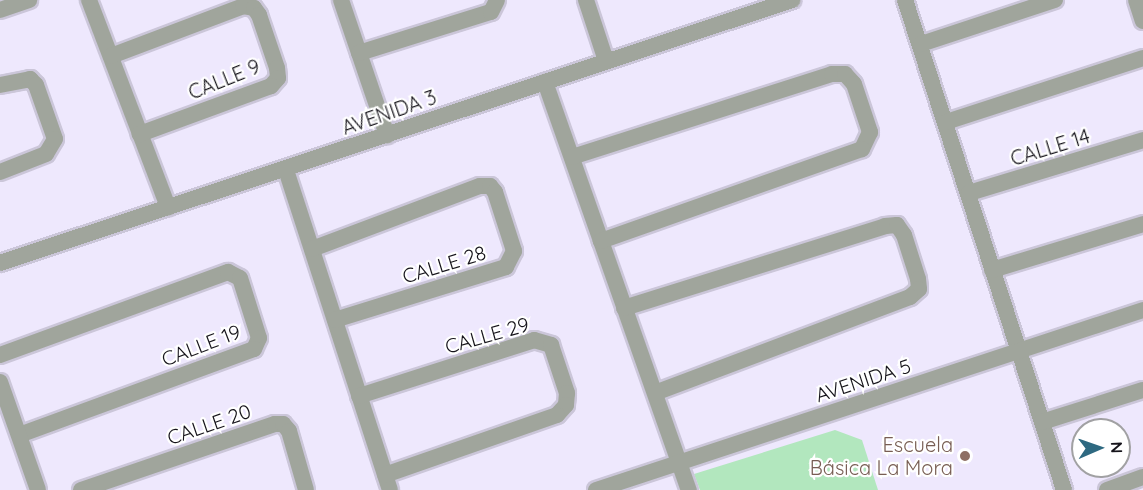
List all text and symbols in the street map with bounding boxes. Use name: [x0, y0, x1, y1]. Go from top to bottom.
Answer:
street label: CALLE 9: [185, 54, 263, 104]
street label: AVENIDA 3: [339, 85, 439, 139]
street label: CALLE 14: [1007, 124, 1093, 170]
street label: CALLE 28: [399, 240, 489, 288]
street label: CALLE 29: [442, 312, 532, 358]
street label: CALLE 19: [158, 319, 244, 371]
street label: AVENIDA 5: [812, 353, 914, 407]
street label: CALLE 20: [164, 398, 254, 450]
north arrow: [1071, 418, 1131, 478]
place label: Escuela Básica La Mora: [810, 432, 953, 479]
text: N: [1107, 441, 1127, 454]
marker: Escuela Básica La Mora: [958, 449, 972, 463]

